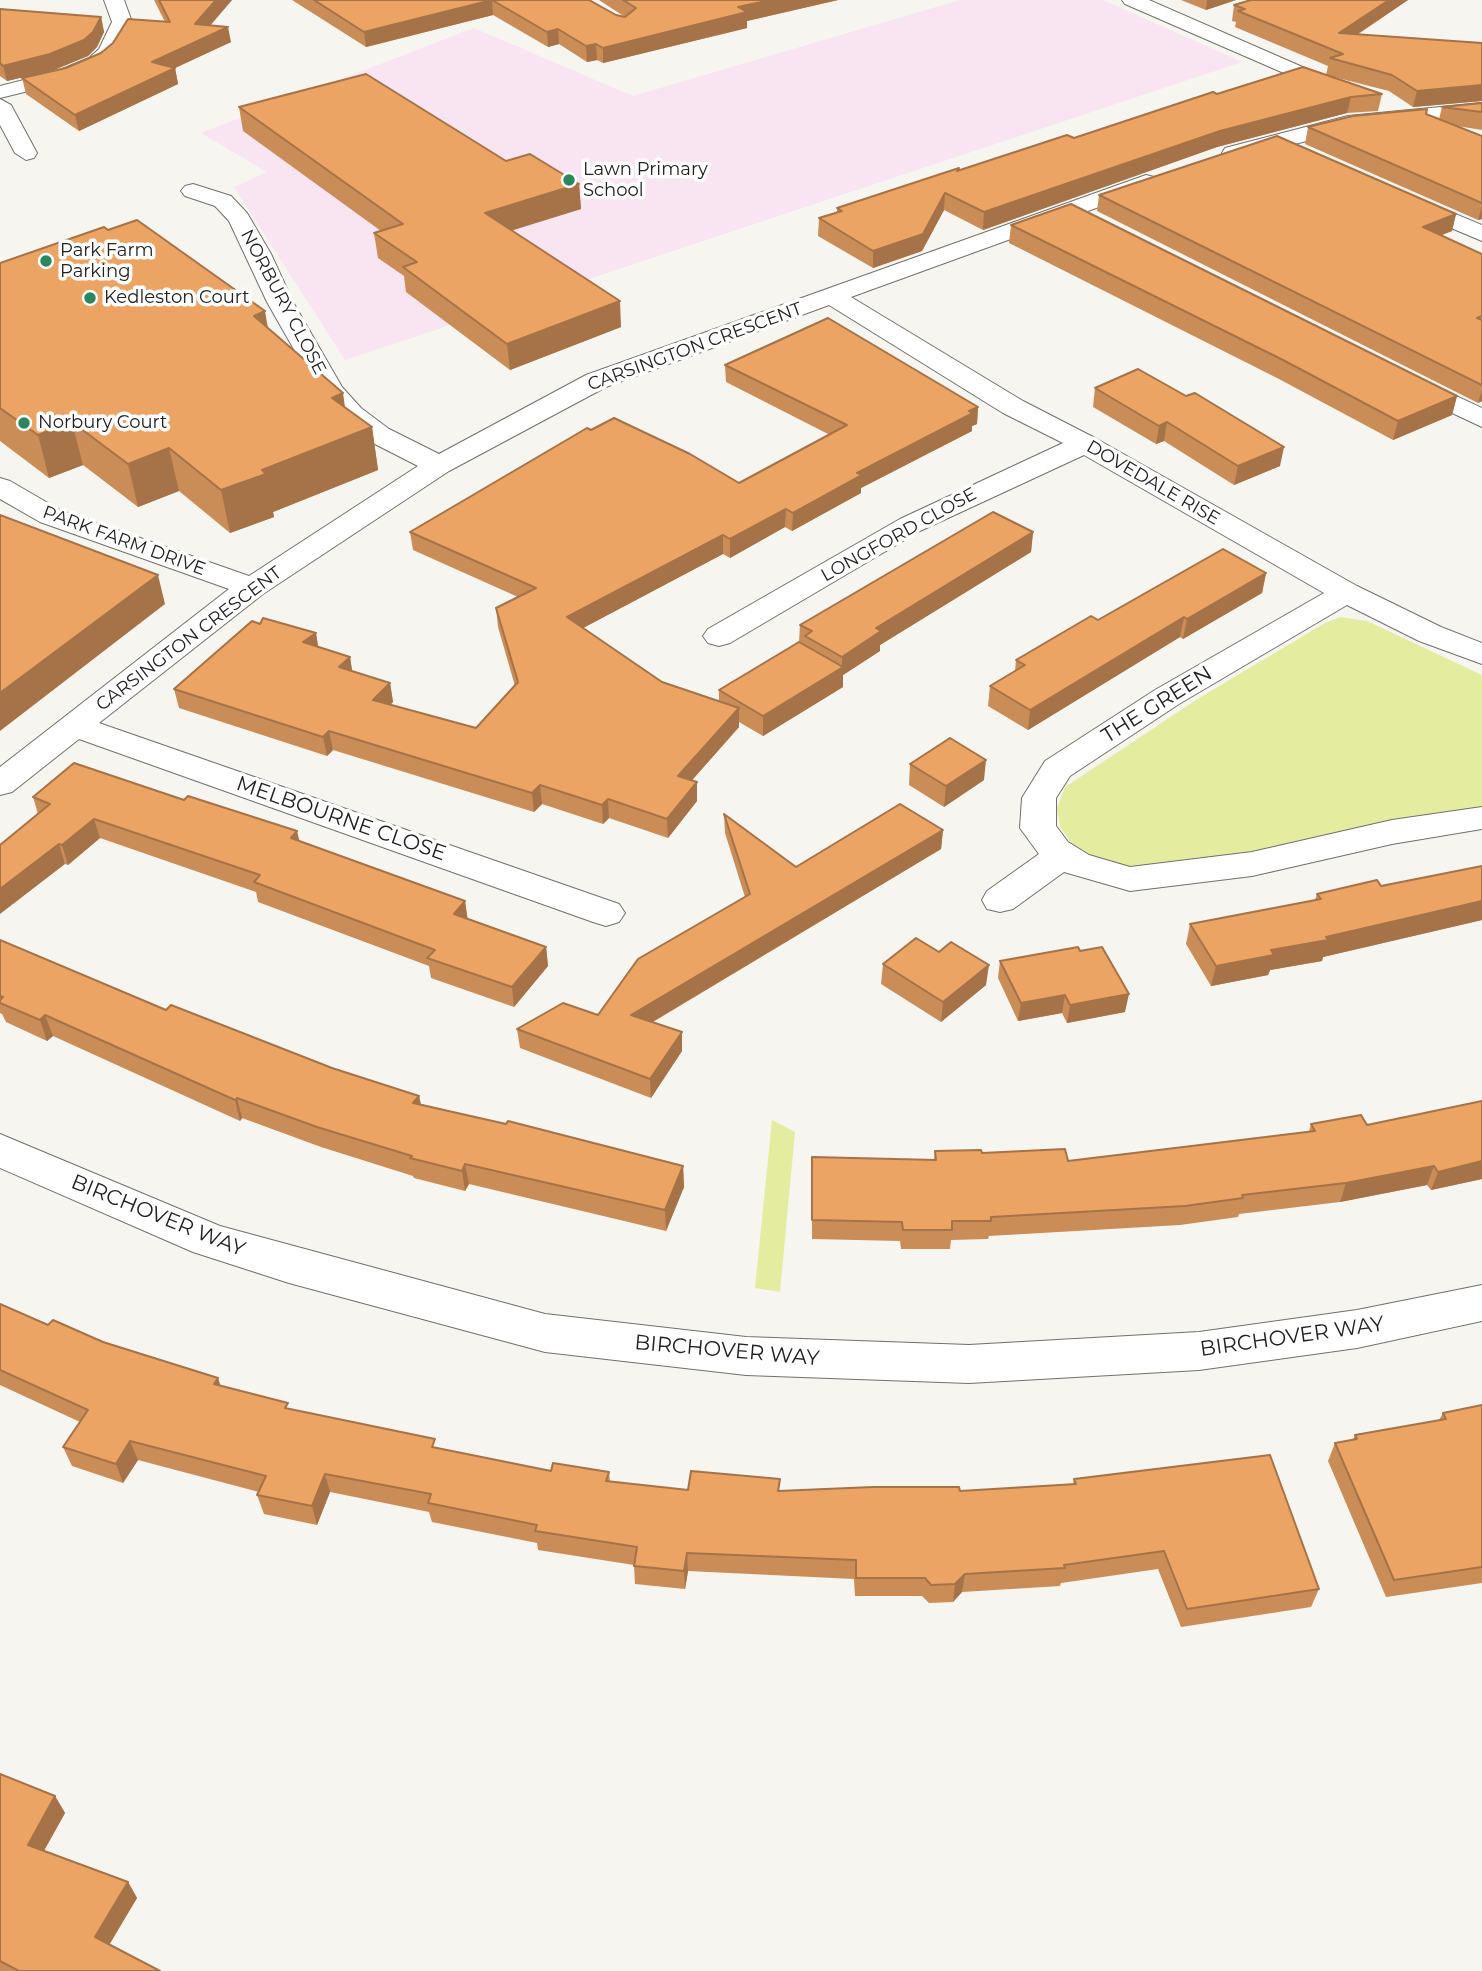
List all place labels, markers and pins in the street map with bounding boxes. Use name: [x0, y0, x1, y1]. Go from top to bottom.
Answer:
place label: Lawn Primary School: [583, 159, 708, 202]
marker: Lawn Primary School: [561, 172, 577, 188]
place label: Park Farm Parking: [60, 240, 154, 282]
marker: Park Farm Parking: [38, 253, 54, 269]
place label: Kedleston Court: [104, 287, 250, 309]
marker: Kedleston Court: [82, 290, 98, 306]
place label: Norbury Court: [38, 412, 167, 434]
marker: Norbury Court: [16, 415, 32, 431]

